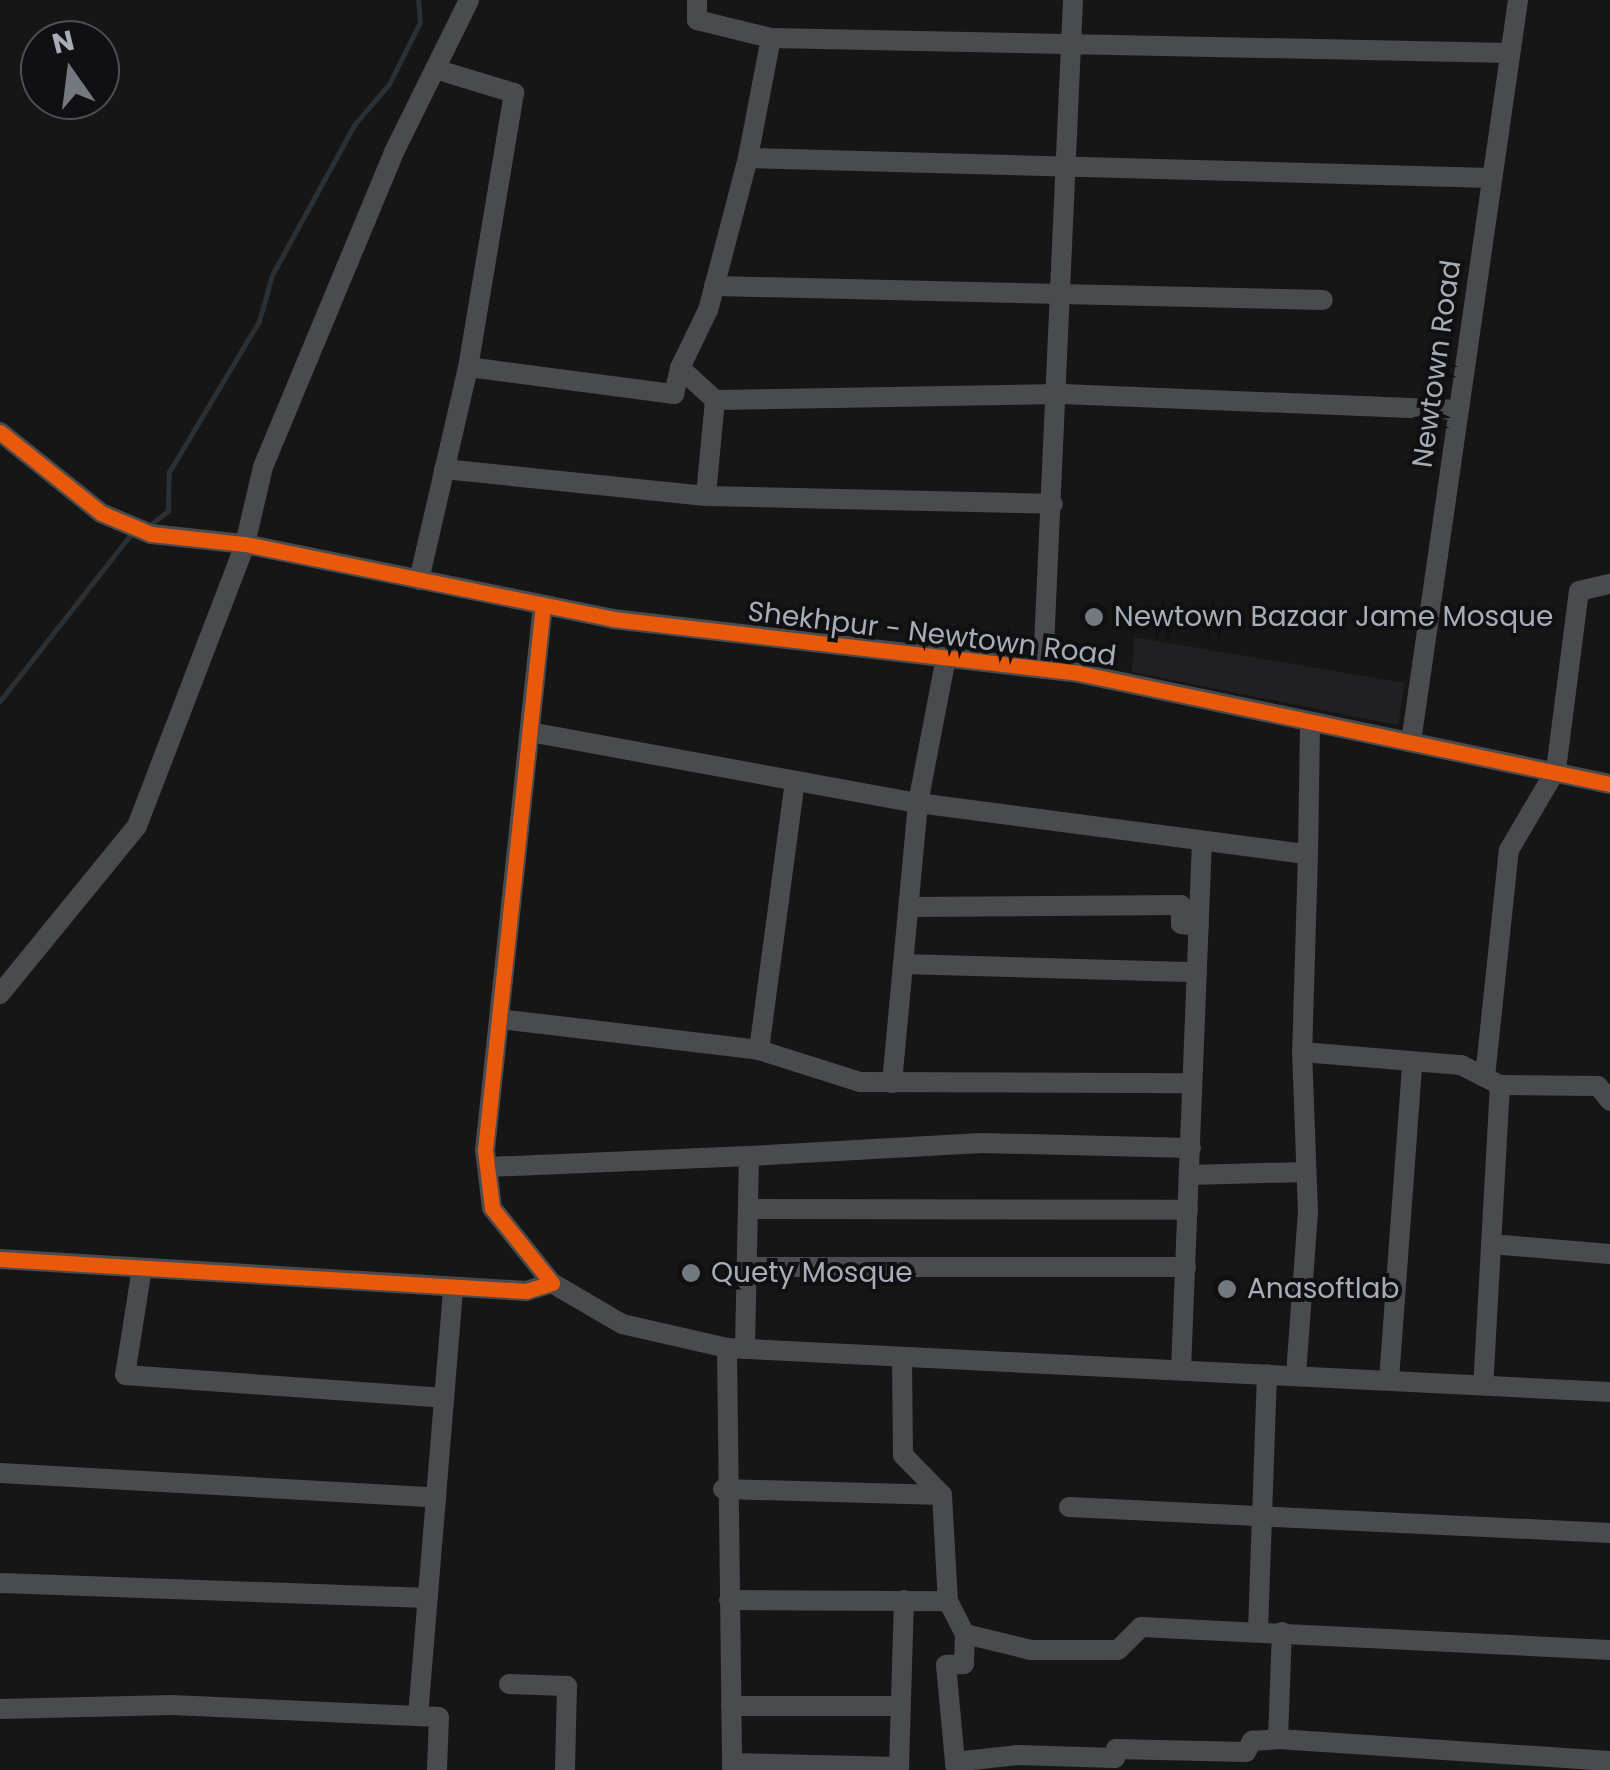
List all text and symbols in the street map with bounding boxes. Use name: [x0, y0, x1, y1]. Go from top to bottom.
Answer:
north arrow: [20, 20, 120, 120]
text: N: [48, 21, 78, 64]
street label: Newtown Road: [1406, 258, 1468, 470]
street label: Shekhpur - Newtown Road: [746, 595, 1118, 673]
place label: Newtown Bazaar Jame Mosque: [1114, 600, 1553, 634]
marker: Newtown Bazaar Jame Mosque: [1083, 606, 1105, 628]
place label: Quety Mosque: [711, 1256, 913, 1290]
marker: Quety Mosque: [680, 1262, 702, 1284]
place label: Anasoftlab: [1247, 1272, 1399, 1306]
marker: Anasoftlab: [1216, 1278, 1238, 1300]

